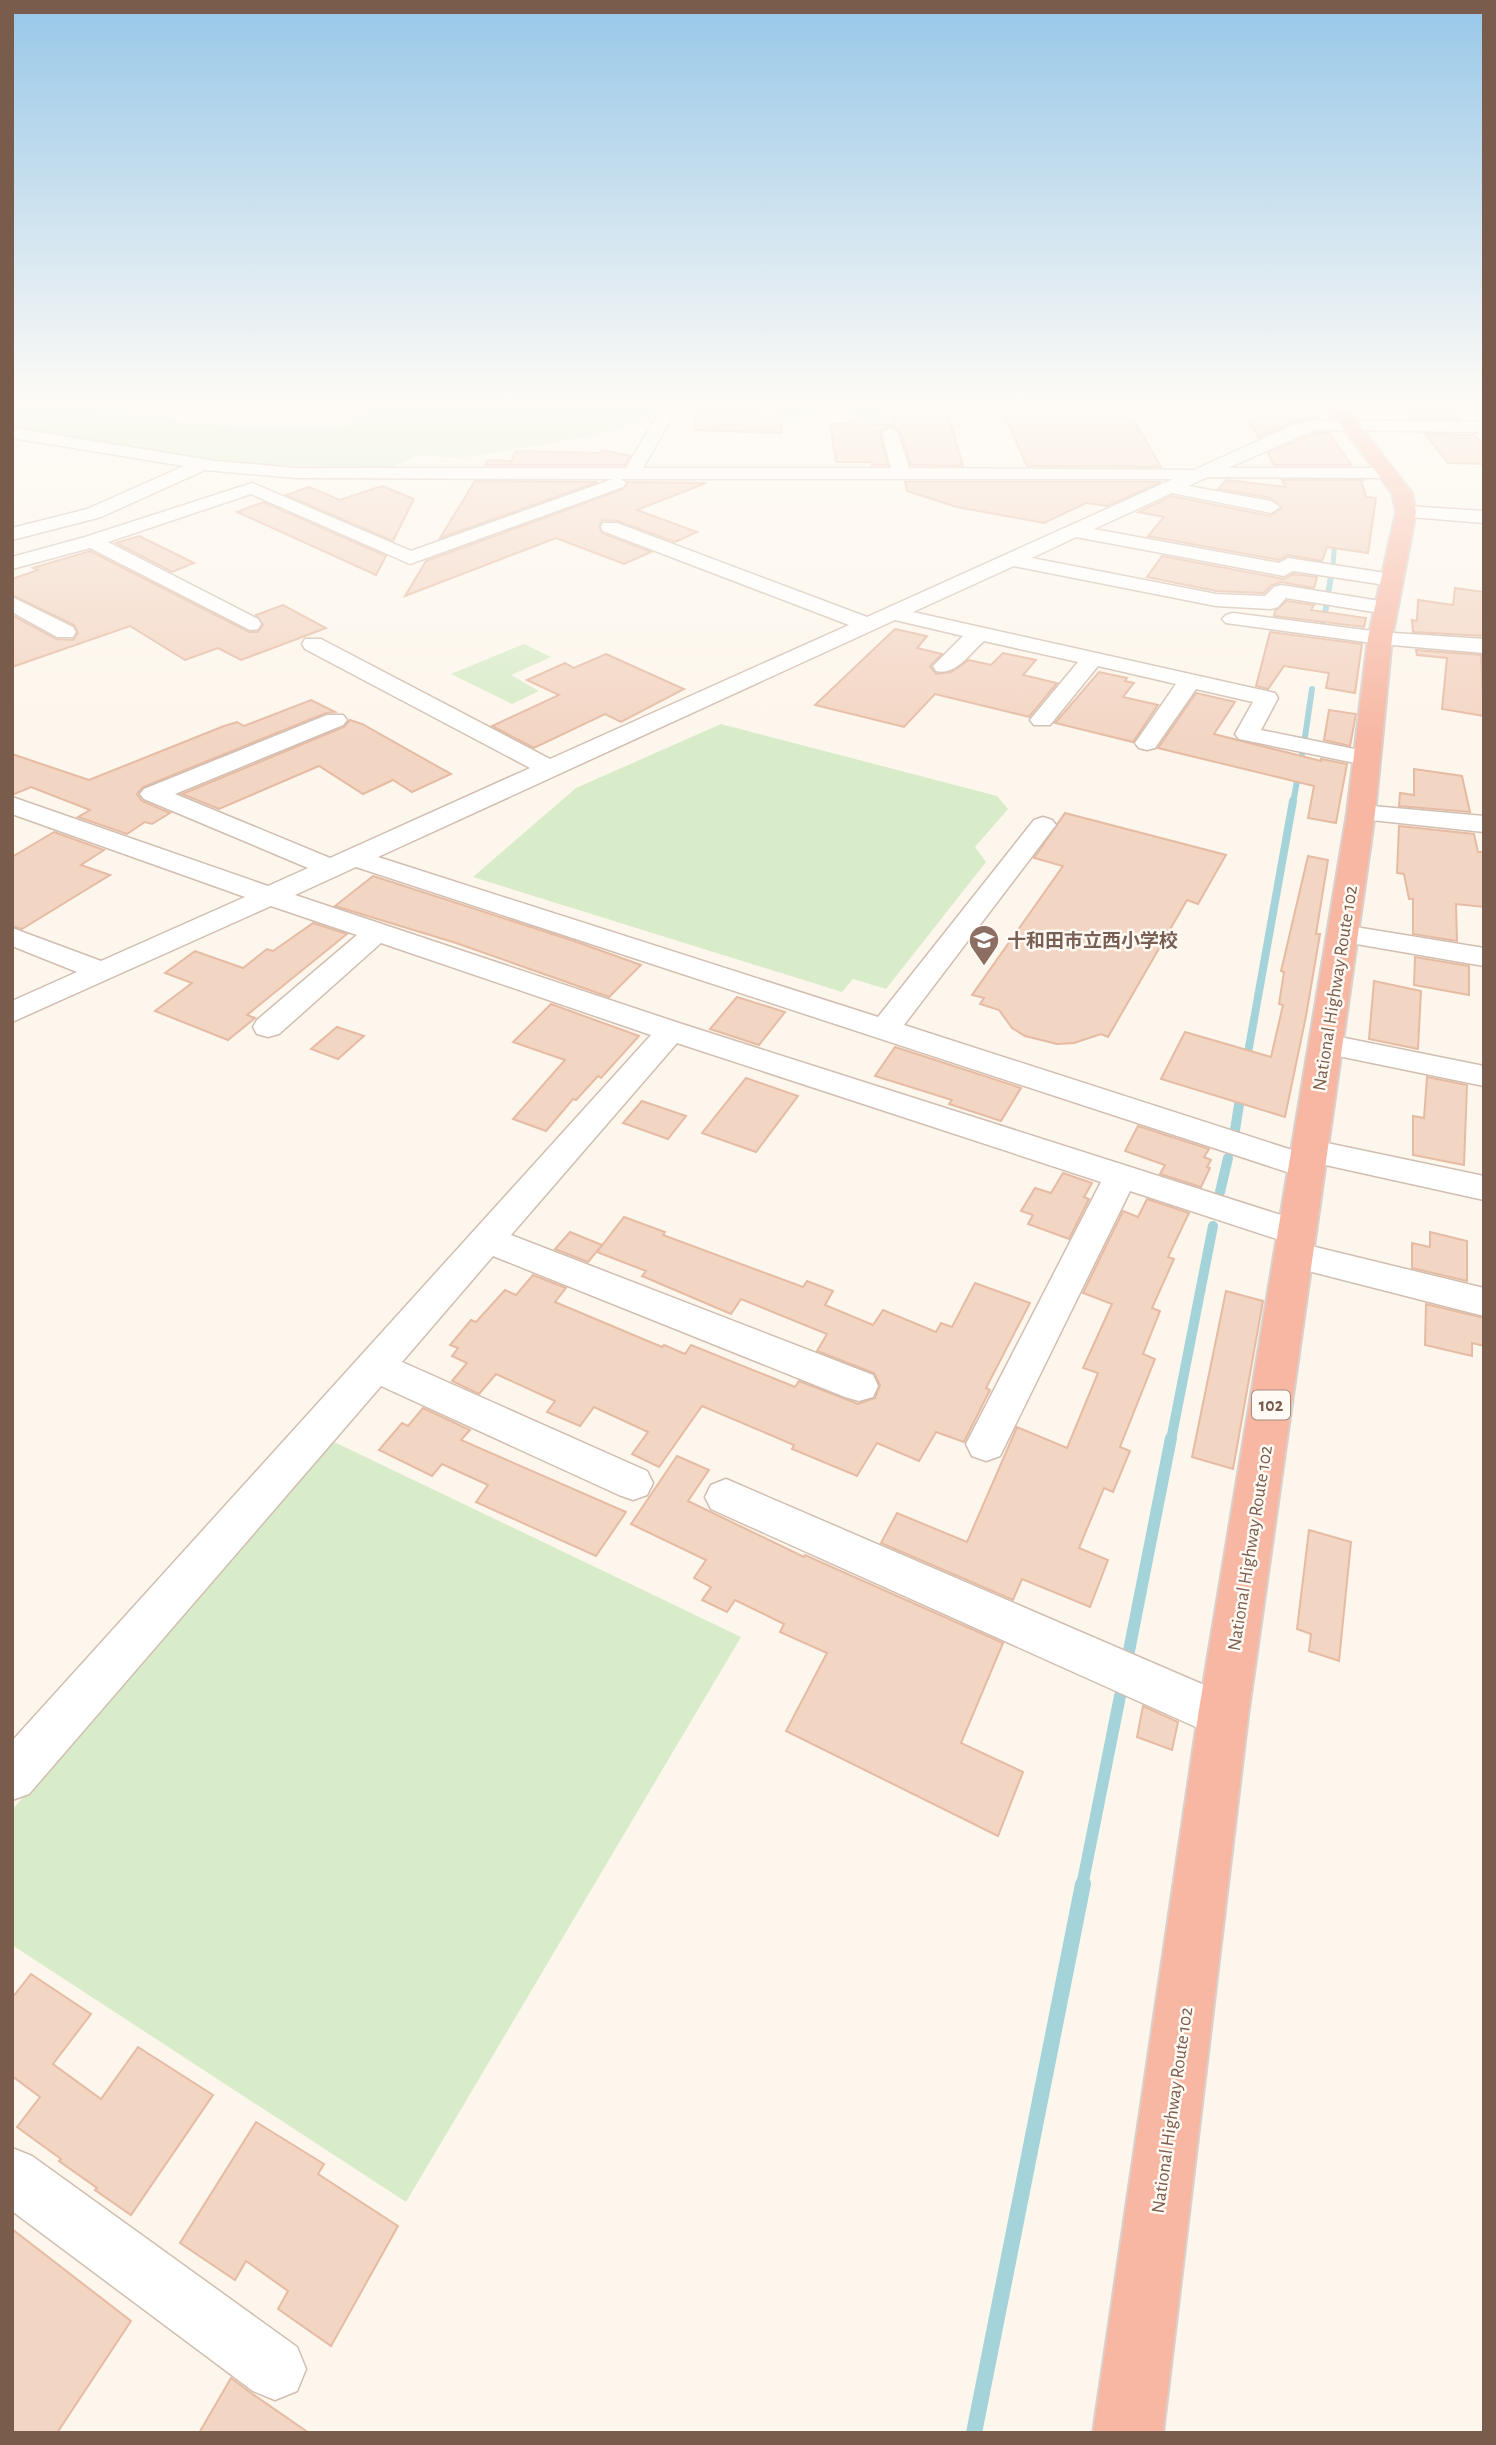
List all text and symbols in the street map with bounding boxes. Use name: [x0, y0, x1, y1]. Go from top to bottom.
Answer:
street label: National Highway Route 102: [1310, 884, 1361, 1092]
school or university icon: 十和田市立西小学校: [967, 923, 1001, 967]
place label: 十和田市立西小学校: [1007, 930, 1178, 951]
road number: 102: [1252, 1390, 1290, 1420]
street label: National Highway Route 102: [1225, 1444, 1276, 1652]
street label: National Highway Route 102: [1149, 2006, 1196, 2215]

